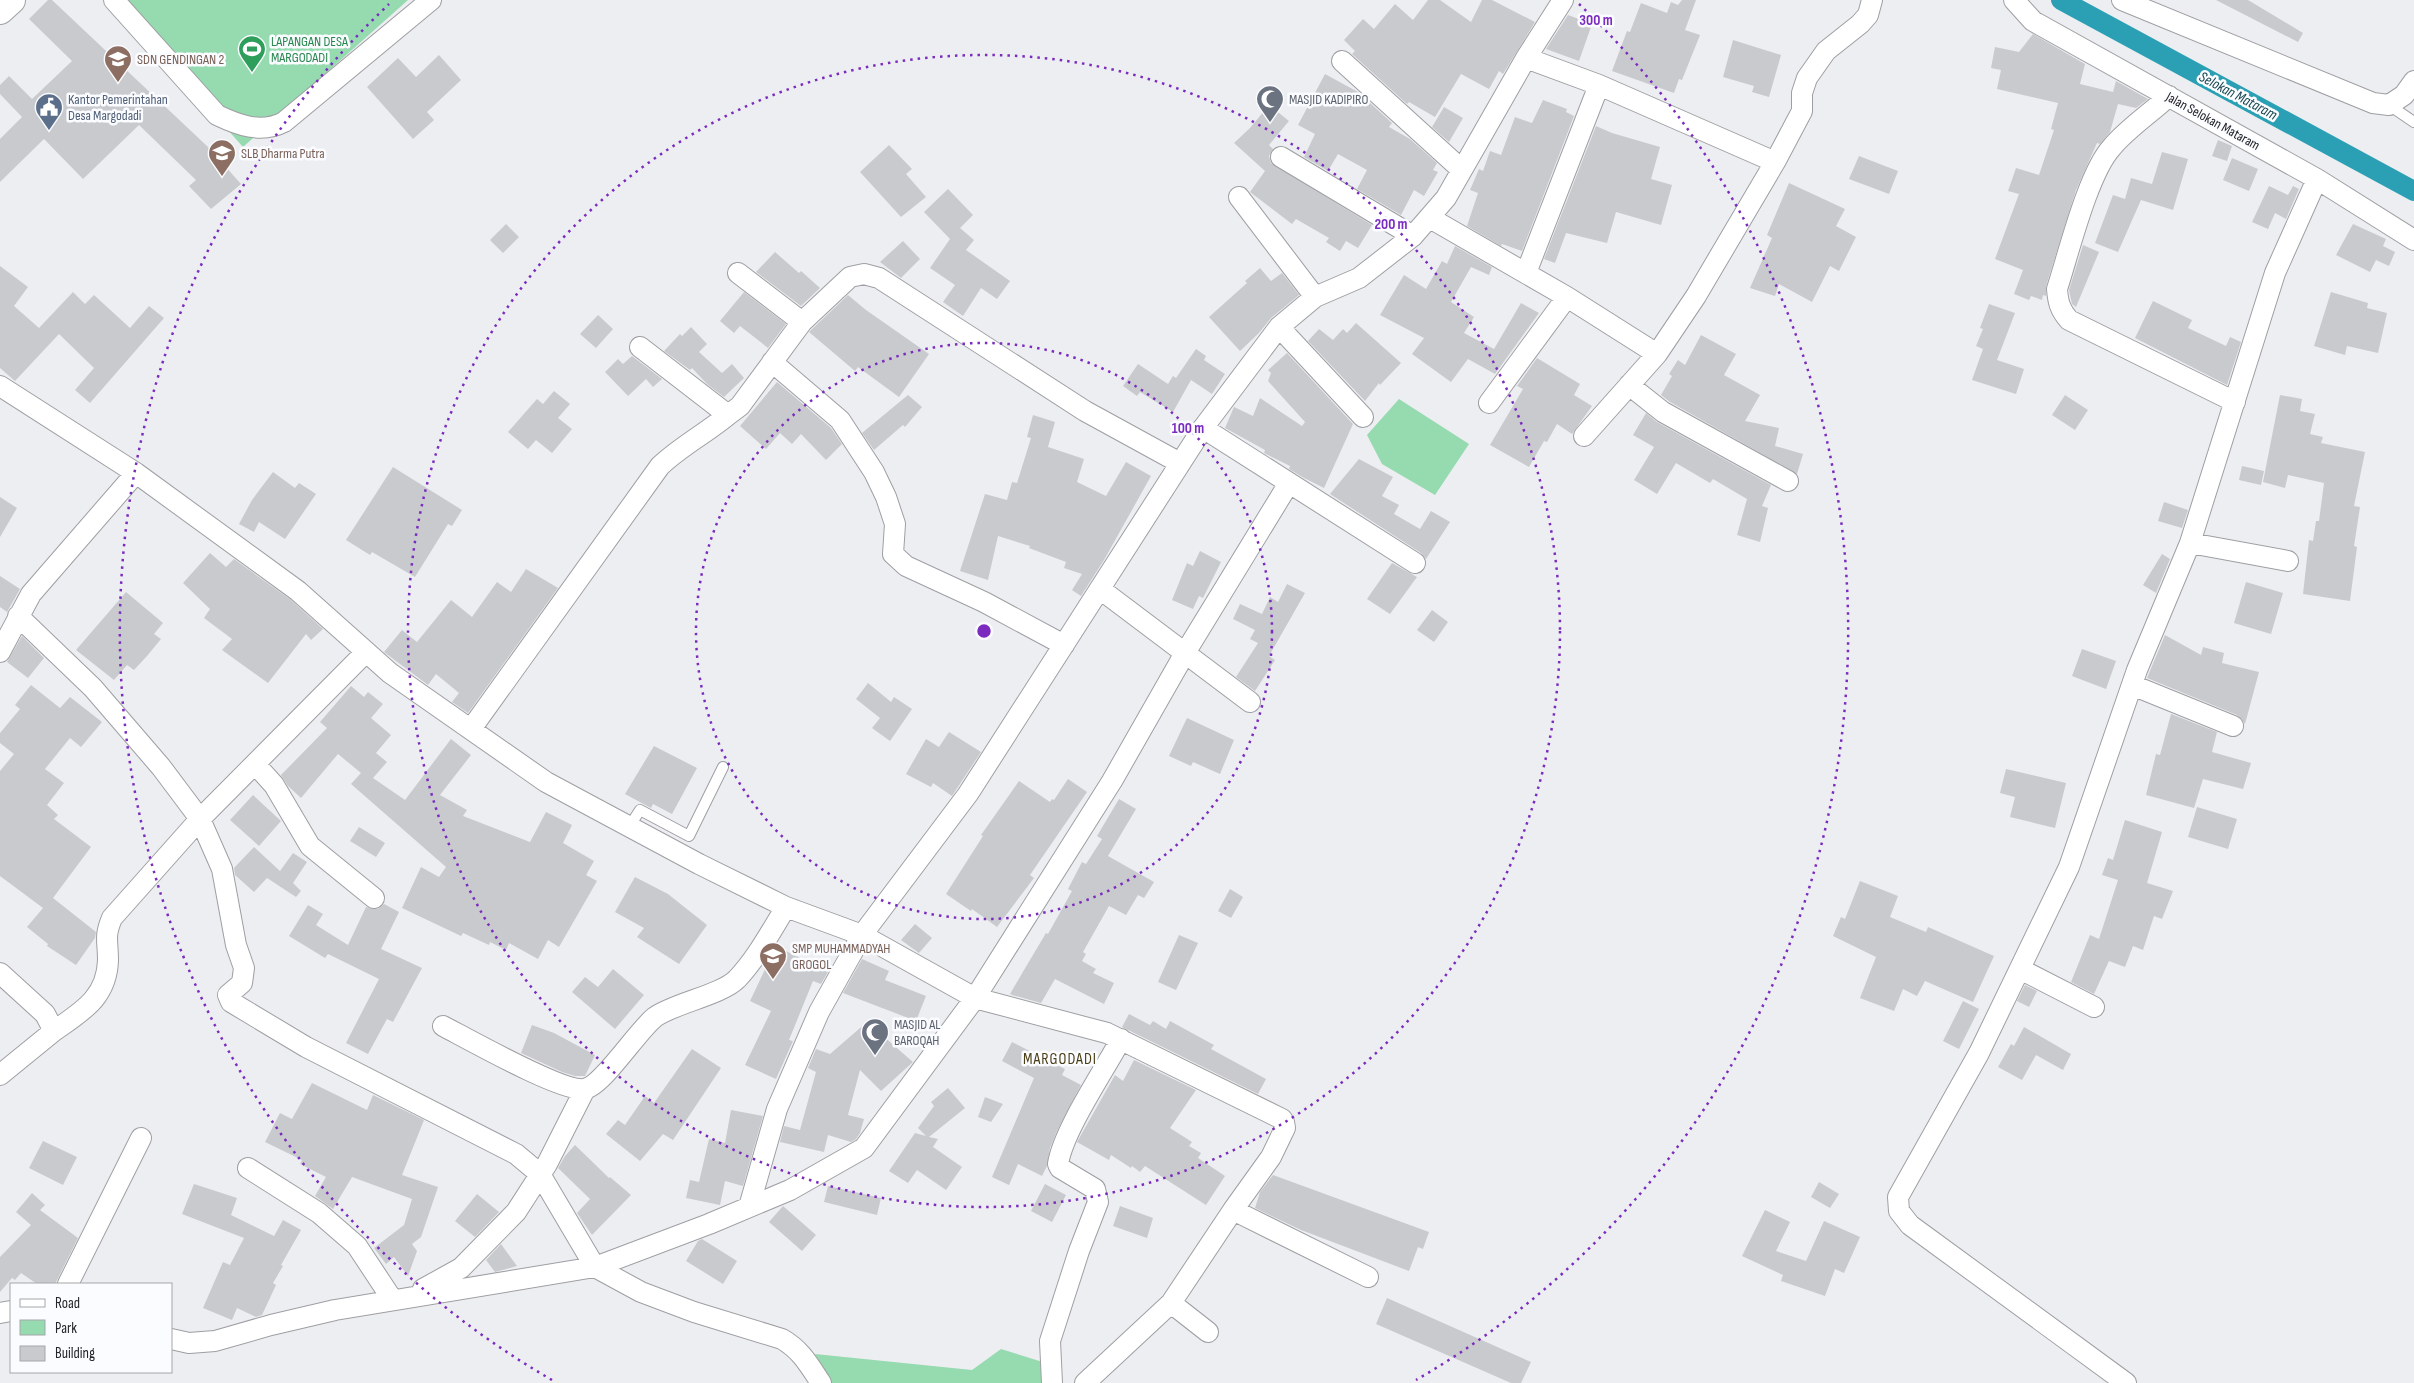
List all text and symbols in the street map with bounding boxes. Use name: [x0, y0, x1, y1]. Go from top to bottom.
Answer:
text: 300 m: [1579, 11, 1613, 30]
place label: LAPANGAN DESA MARGODADI: [271, 33, 349, 66]
sports icon: LAPANGAN DESA MARGODADI: [237, 34, 267, 73]
school or university icon: SDN GENDINGAN 2: [103, 44, 133, 83]
place label: SDN GENDINGAN 2: [137, 51, 224, 68]
water label: Selokan Mataram: [2196, 67, 2281, 125]
mosque icon: MASJID KADIPIRO: [1255, 84, 1285, 123]
street label: Jalan Selokan Mataram: [2162, 88, 2263, 154]
place label: Kantor Pemerintahan Desa Margodadi: [68, 91, 168, 124]
place label: MASJID KADIPIRO: [1289, 91, 1368, 108]
public building icon: Kantor Pemerintahan Desa Margodadi: [34, 92, 64, 131]
school or university icon: SLB Dharma Putra: [207, 138, 237, 177]
place label: SLB Dharma Putra: [241, 145, 325, 162]
text: 200 m: [1374, 215, 1408, 234]
text: 100 m: [1172, 419, 1204, 438]
centre of rings: [975, 622, 993, 640]
place label: SMP MUHAMMADYAH GROGOL: [792, 940, 890, 973]
school or university icon: SMP MUHAMMADYAH GROGOL: [758, 941, 788, 980]
place label: MASJID AL BAROQAH: [894, 1016, 940, 1049]
mosque icon: MASJID AL BAROQAH: [860, 1017, 890, 1056]
district label: MARGODADI: [1023, 1050, 1097, 1069]
legend: [10, 1283, 172, 1373]
text: Road: [55, 1294, 80, 1313]
text: Park: [55, 1319, 77, 1338]
text: Building: [55, 1344, 95, 1363]

